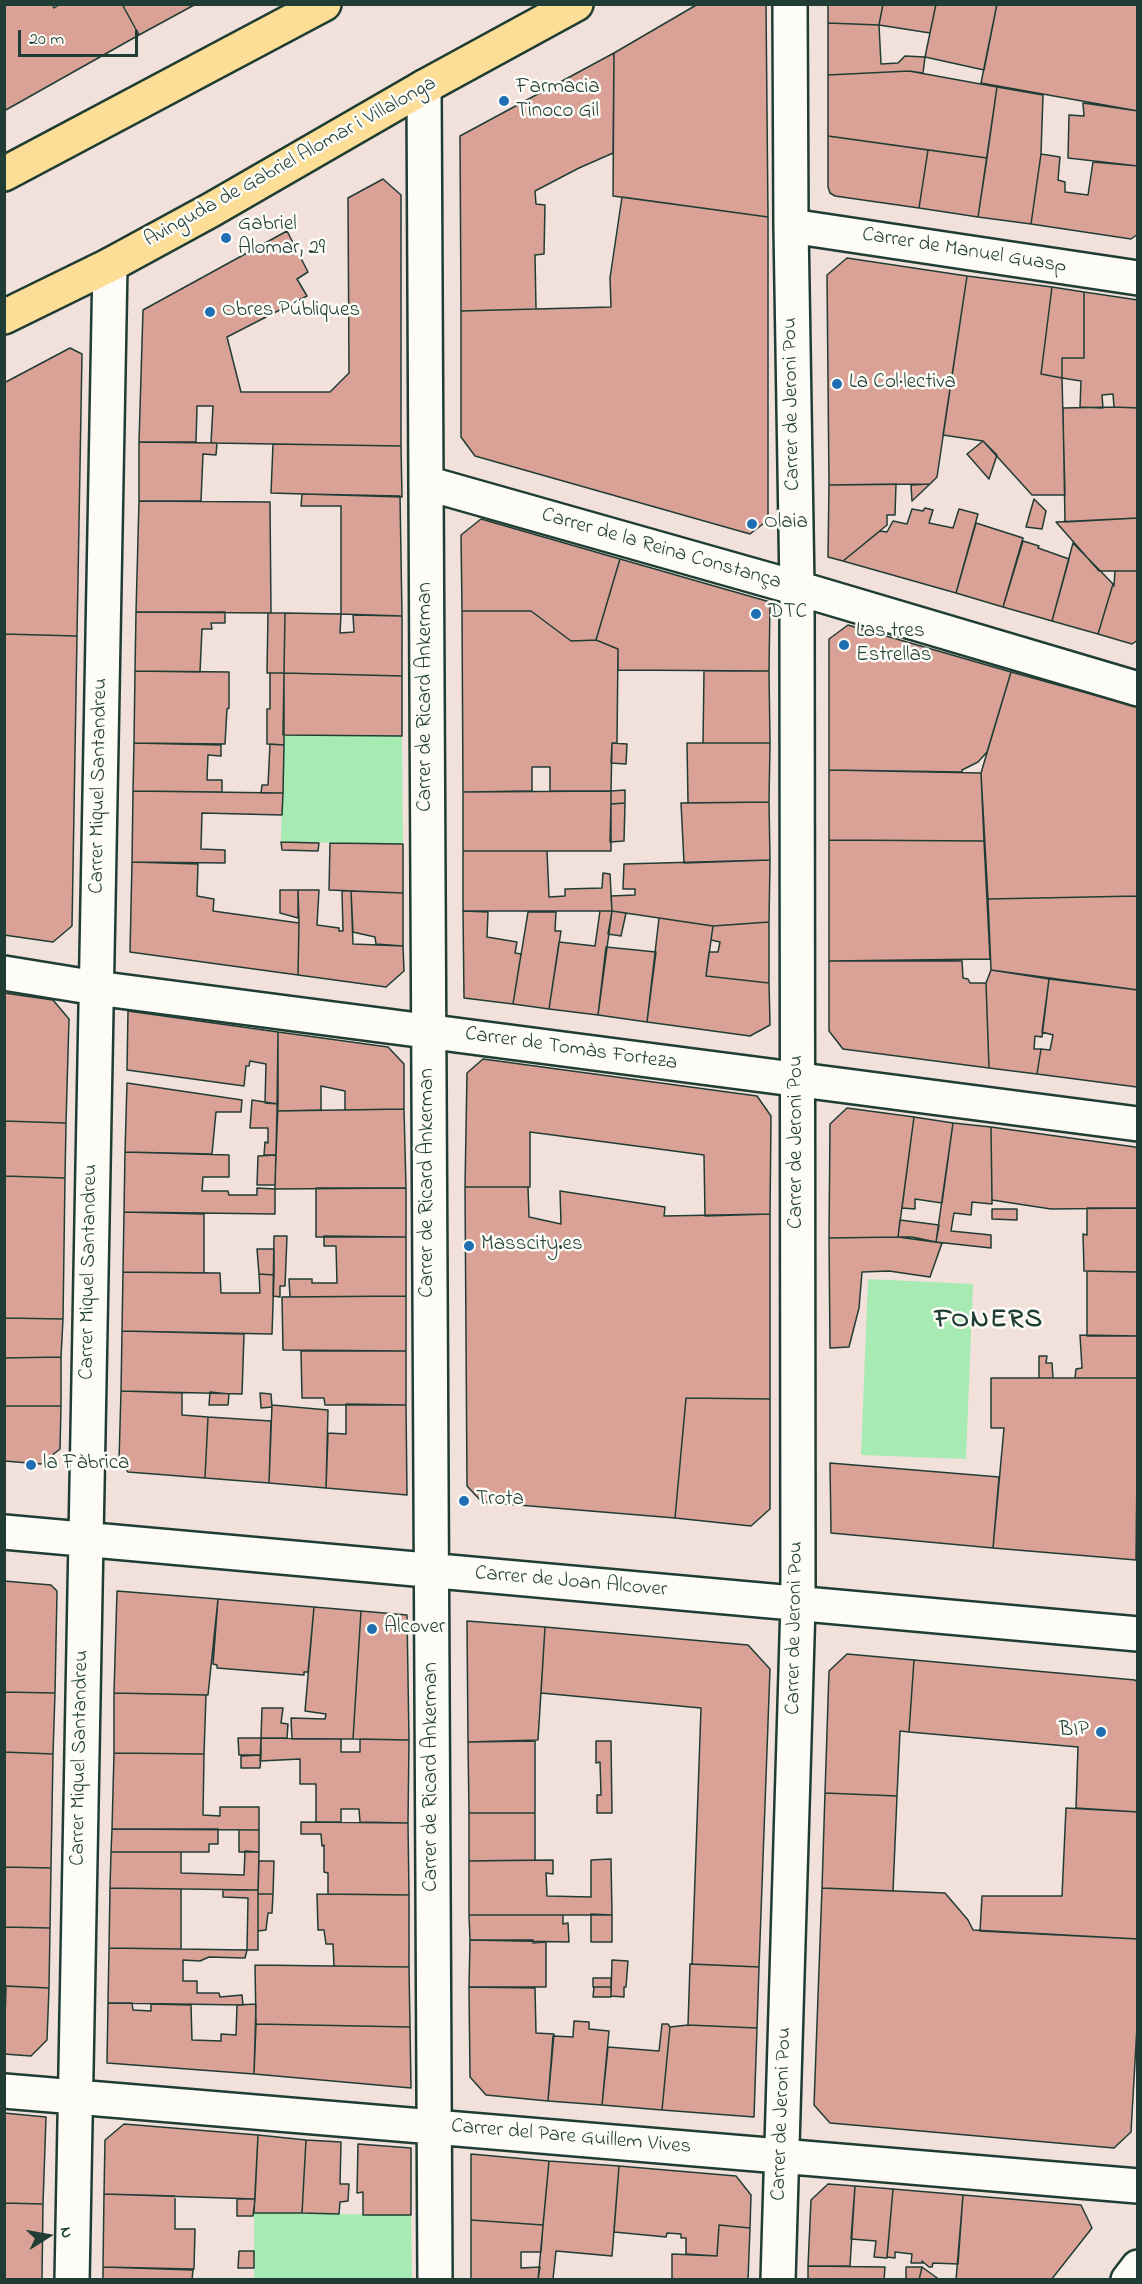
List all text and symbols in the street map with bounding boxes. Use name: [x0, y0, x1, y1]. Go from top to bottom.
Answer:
scale bar: [21, 18, 141, 56]
text: 20 m: [29, 27, 64, 53]
street label: Avinguda de Gabriel Alomar i Villalonga: [141, 72, 441, 254]
place label: Farmacia Tinoco Gil: [516, 76, 600, 126]
marker: Farmacia Tinoco Gil: [497, 94, 511, 108]
place label: Gabriel Alomar, 29: [238, 213, 325, 263]
street label: Carrer de Manuel Guasp: [860, 223, 1068, 281]
marker: Gabriel Alomar, 29: [219, 231, 233, 245]
place label: Obres Públiques: [222, 299, 360, 325]
marker: Obres Públiques: [203, 305, 217, 319]
street label: Carrer de Jeroni Pou: [779, 317, 807, 491]
place label: La Col·lectiva: [849, 371, 956, 397]
marker: La Col·lectiva: [830, 377, 844, 391]
street label: Carrer de la Reina Constança: [538, 504, 784, 596]
place label: Olaia: [764, 511, 808, 537]
marker: Olaia: [745, 517, 759, 531]
street label: Carrer de Ricard Ankerman: [414, 582, 440, 812]
place label: DTC: [768, 601, 807, 627]
marker: DTC: [749, 607, 763, 621]
place label: Las tres Estrellas: [856, 620, 931, 670]
marker: Las tres Estrellas: [837, 638, 851, 652]
street label: Carrer Miquel Santandreu: [86, 678, 114, 894]
street label: Carrer de Tomàs Forteza: [463, 1023, 679, 1077]
street label: Carrer de Jeroni Pou: [785, 1055, 811, 1229]
street label: Carrer de Ricard Ankerman: [416, 1068, 442, 1298]
street label: Carrer Miquel Santandreu: [76, 1164, 104, 1380]
place label: Masscity.es: [481, 1233, 583, 1259]
marker: Masscity.es: [462, 1239, 476, 1253]
district label: FONERS: [935, 1306, 1043, 1338]
place label: la Fàbrica: [43, 1452, 129, 1478]
marker: la Fàbrica: [24, 1458, 38, 1472]
place label: Trota: [476, 1488, 524, 1514]
marker: Trota: [457, 1494, 471, 1508]
street label: Carrer de Jeroni Pou: [782, 1541, 810, 1715]
street label: Carrer de Joan Alcover: [474, 1562, 668, 1604]
place label: Alcover: [384, 1616, 445, 1642]
marker: Alcover: [365, 1622, 379, 1636]
street label: Carrer Miquel Santandreu: [67, 1650, 95, 1866]
street label: Carrer de Ricard Ankerman: [420, 1662, 446, 1892]
place label: BIP: [1059, 1719, 1089, 1745]
marker: BIP: [1094, 1725, 1108, 1739]
street label: Carrer de Jeroni Pou: [767, 2027, 799, 2201]
street label: Carrer del Pare Guillem Vives: [450, 2115, 692, 2161]
north arrow: [18, 2206, 78, 2266]
text: N: [53, 2225, 78, 2240]

